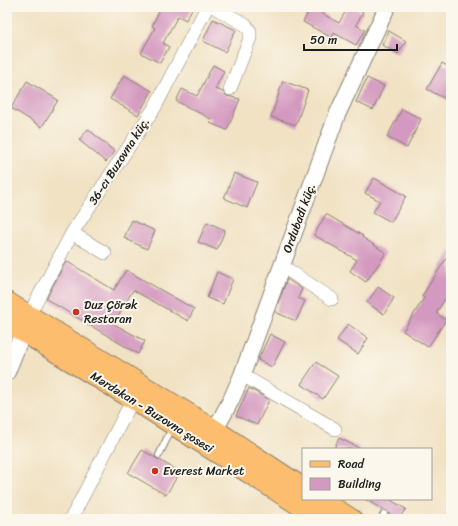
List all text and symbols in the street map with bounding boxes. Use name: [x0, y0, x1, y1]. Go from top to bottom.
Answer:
scale bar: [304, 26, 397, 52]
text: 50 m: [310, 29, 337, 51]
street label: 36-cı Buzovna küç.: [82, 113, 156, 209]
street label: Ordubadi küç.: [276, 180, 322, 256]
place label: Duz Çörək Restoran: [84, 294, 138, 330]
marker: Duz Çörək Restoran: [71, 307, 81, 317]
street label: Mərdəkan - Buzovna şosesi: [86, 365, 219, 459]
legend: [302, 448, 432, 500]
text: Road: [338, 453, 365, 475]
place label: Everest Market: [163, 460, 244, 482]
marker: Everest Market: [150, 466, 160, 476]
text: Building: [338, 473, 381, 495]

